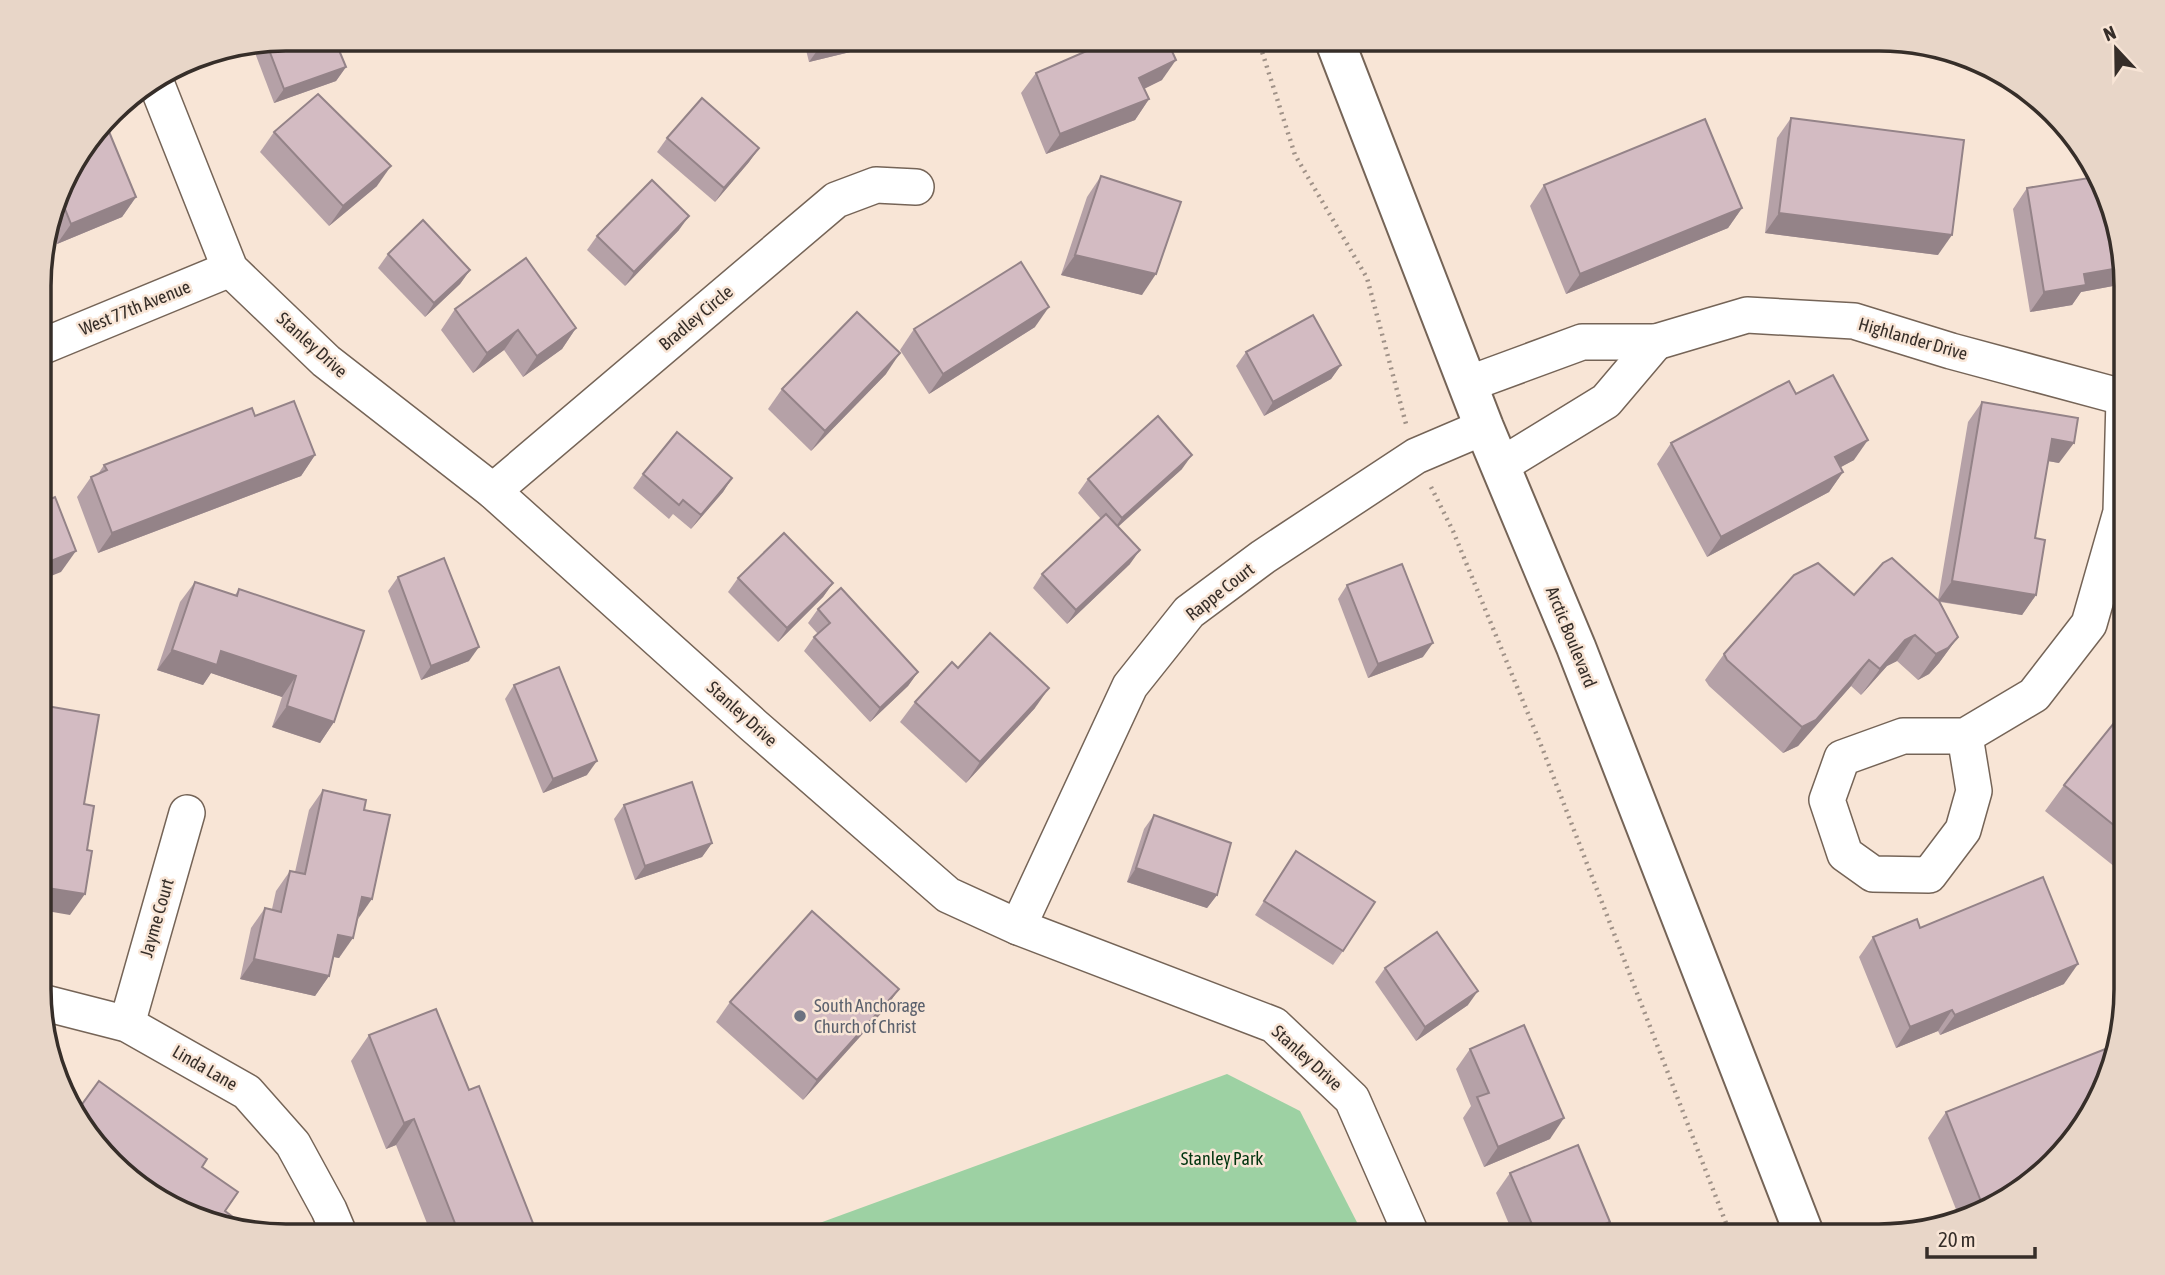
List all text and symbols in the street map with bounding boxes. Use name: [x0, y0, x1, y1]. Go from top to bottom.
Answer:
north arrow: [2081, 14, 2151, 84]
text: N: [2100, 21, 2119, 46]
street label: West 77th Avenue: [76, 276, 193, 339]
street label: Bradley Circle: [655, 281, 737, 355]
street label: Stanley Drive: [273, 308, 352, 382]
street label: Highlander Drive: [1856, 313, 1970, 364]
street label: Rappe Court: [1181, 559, 1258, 625]
street label: Arctic Boulevard: [1542, 583, 1601, 690]
street label: Stanley Drive: [703, 677, 782, 751]
street label: Jayme Court: [135, 876, 178, 960]
place label: South Anchorage Church of Christ: [814, 995, 925, 1037]
marker: South Anchorage Church of Christ: [792, 1008, 808, 1024]
street label: Stanley Drive: [1268, 1021, 1347, 1095]
street label: Linda Lane: [169, 1041, 241, 1095]
park label: Stanley Park: [1181, 1148, 1263, 1169]
scale bar: [1927, 1216, 2036, 1260]
text: 20 m: [1938, 1227, 1976, 1251]

